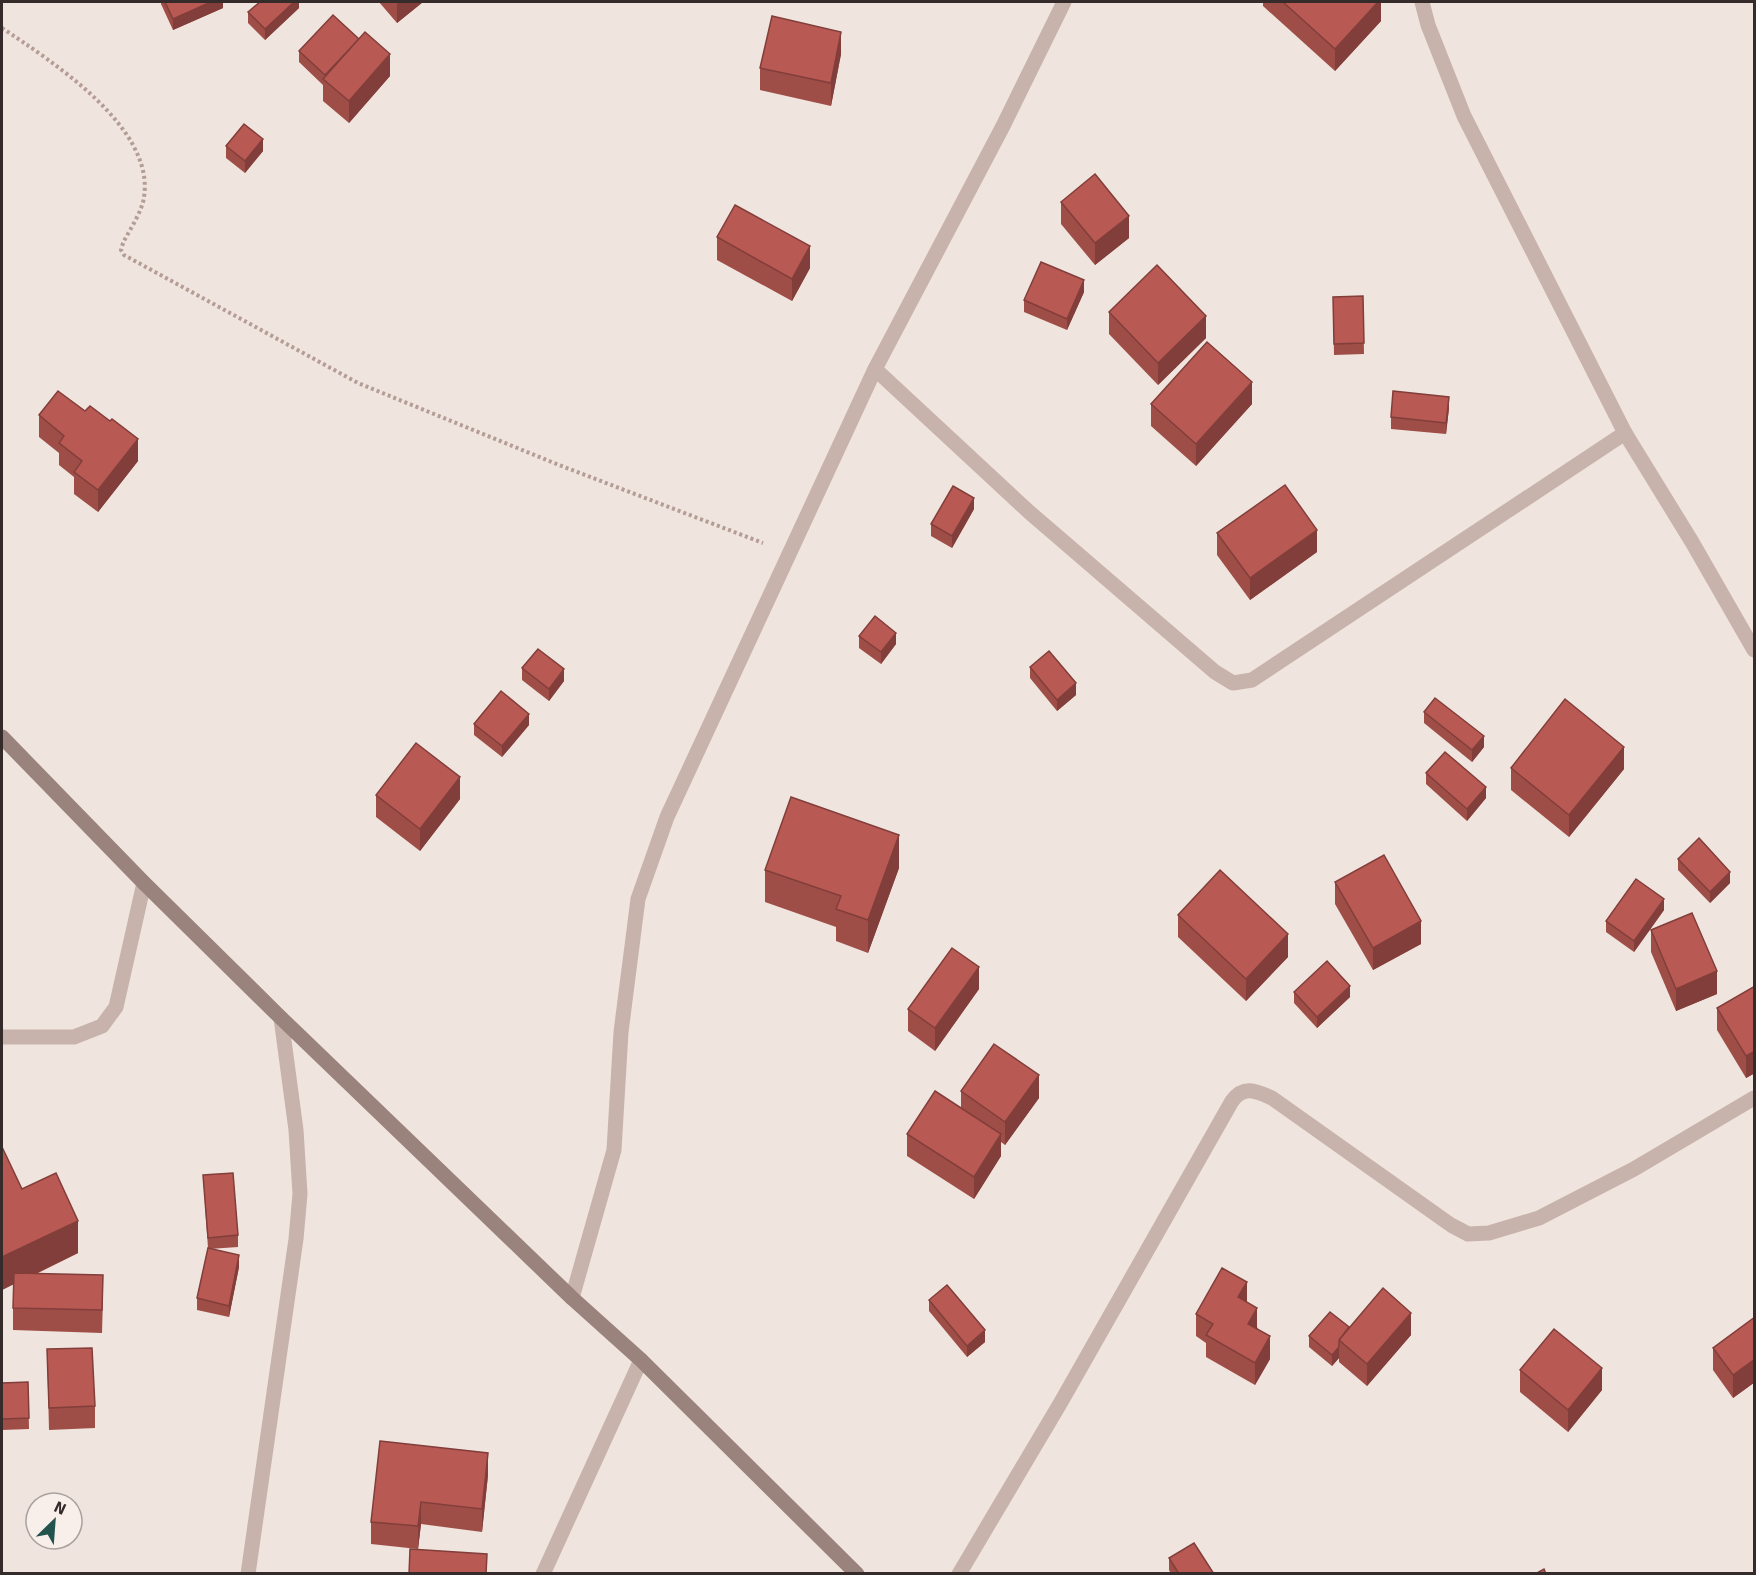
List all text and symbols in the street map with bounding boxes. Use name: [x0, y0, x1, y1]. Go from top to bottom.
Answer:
north arrow: [24, 1491, 84, 1551]
text: N: [51, 1497, 69, 1520]

